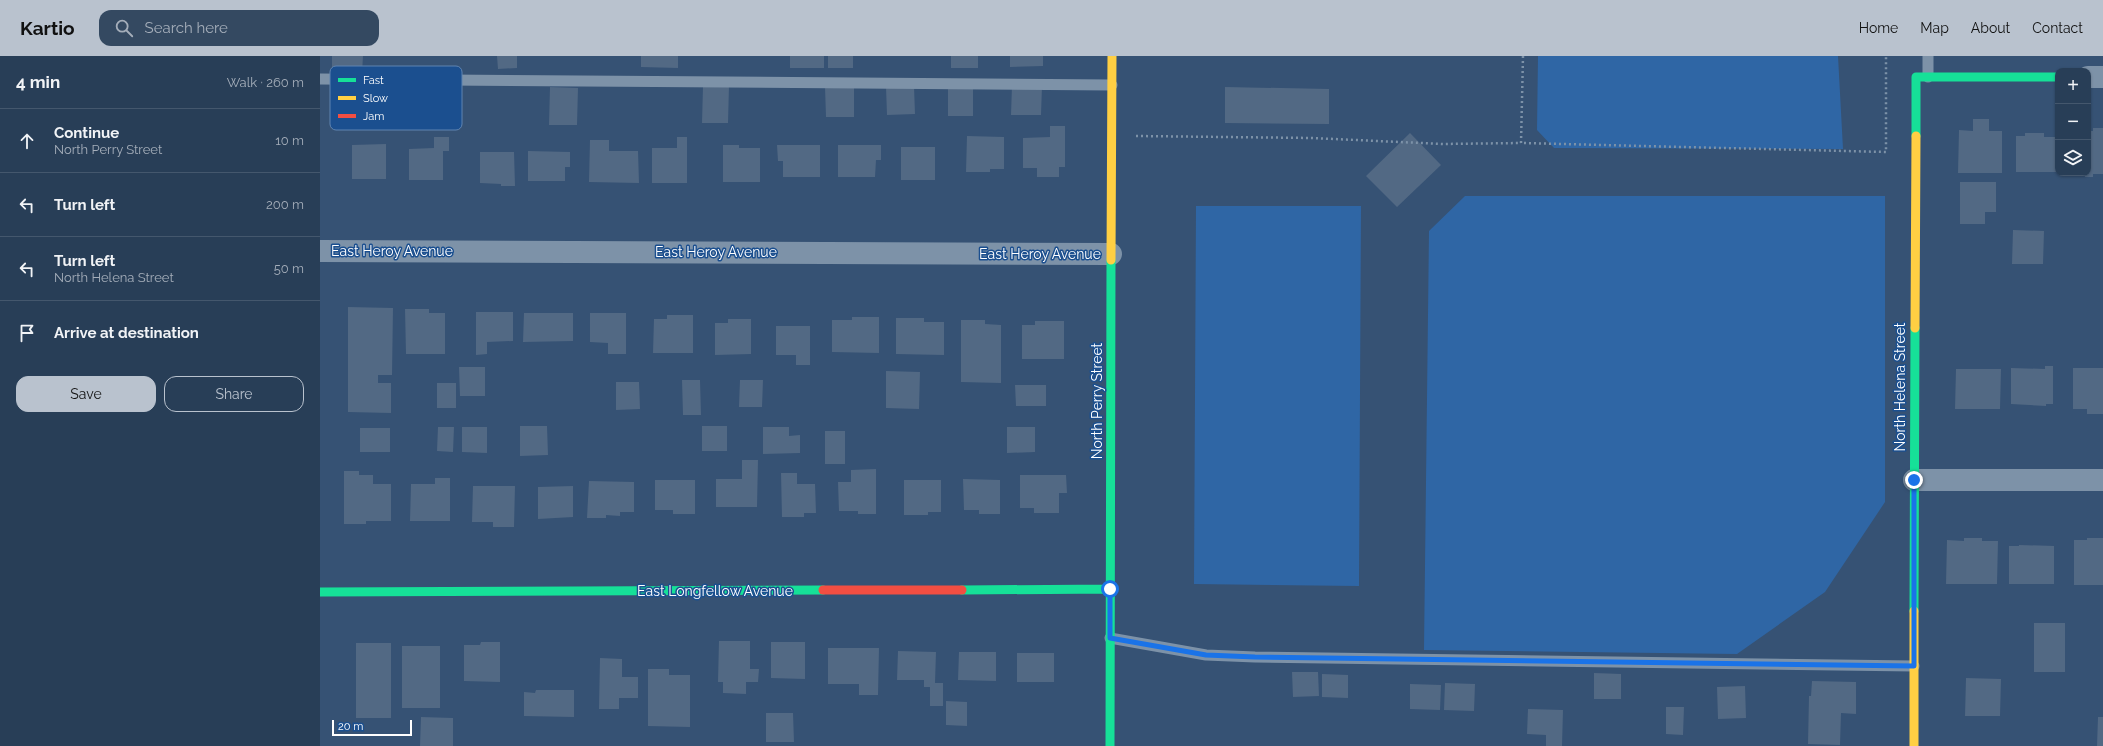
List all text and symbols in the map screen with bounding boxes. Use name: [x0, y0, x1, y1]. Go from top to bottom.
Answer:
search box: [99, 10, 379, 46]
text: Kartio: [20, 17, 75, 39]
icon: search: [113, 17, 135, 39]
text: Search here: [145, 19, 228, 37]
text: Home: [1859, 20, 1898, 36]
text: Map: [1920, 20, 1949, 36]
text: About: [1971, 20, 2010, 36]
text: Contact: [2032, 20, 2083, 36]
legend: [330, 66, 462, 130]
map controls: [2055, 68, 2091, 176]
button: +: [2055, 68, 2091, 104]
text: 4 min: [16, 72, 60, 92]
text: Fast: [363, 74, 384, 87]
text: Walk · 260 m: [227, 75, 304, 90]
text: Slow: [363, 92, 388, 105]
button: −: [2055, 104, 2091, 140]
text: Jam: [363, 110, 384, 123]
text: Continue: [54, 124, 119, 142]
icon: ahead: [16, 130, 38, 152]
text: 10 m: [275, 133, 304, 148]
button: layers: [2055, 140, 2091, 176]
text: North Perry Street: [54, 142, 162, 157]
icon: left: [16, 194, 38, 216]
text: Turn left: [54, 196, 115, 214]
text: 200 m: [266, 197, 304, 212]
street label: East Heroy Avenue: [331, 243, 453, 259]
street label: East Heroy Avenue: [655, 244, 777, 260]
street label: East Heroy Avenue: [979, 246, 1101, 262]
text: Turn left: [54, 252, 115, 270]
icon: left: [16, 258, 38, 280]
text: 50 m: [274, 261, 304, 276]
text: North Helena Street: [54, 270, 174, 285]
icon: arrive: [16, 322, 38, 344]
street label: North Helena Street: [1892, 322, 1908, 452]
text: Arrive at destination: [54, 324, 199, 342]
street label: North Perry Street: [1089, 342, 1105, 459]
button: Save: [16, 376, 156, 412]
button: Share: [164, 376, 304, 412]
route end: [1905, 471, 1923, 489]
route start: [1101, 580, 1119, 598]
street label: East Longfellow Avenue: [637, 583, 793, 599]
scale bar: [332, 718, 412, 737]
text: 20 m: [338, 720, 363, 733]

